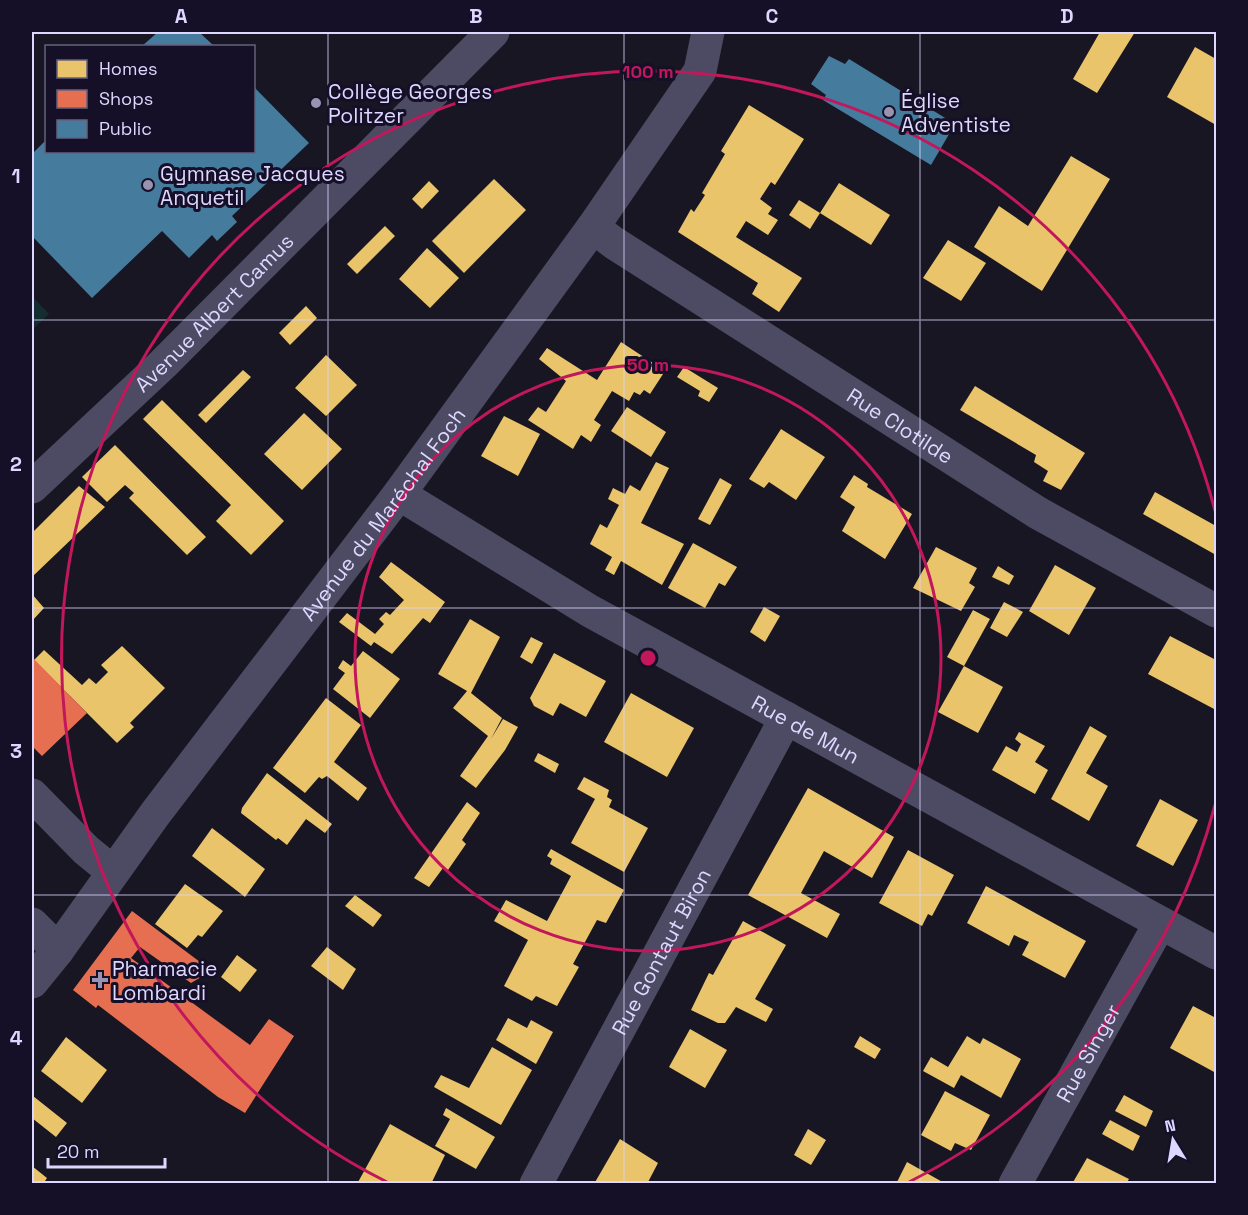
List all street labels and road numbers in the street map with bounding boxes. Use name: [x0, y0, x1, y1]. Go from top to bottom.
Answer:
street label: Avenue Albert Camus: [128, 227, 299, 398]
street label: Rue Clotilde: [842, 381, 959, 469]
street label: Avenue du Maréchal Foch: [294, 402, 471, 626]
street label: Rue de Mun: [747, 689, 865, 769]
street label: Rue Gontaut Biron: [605, 863, 716, 1039]
street label: Rue Singer: [1050, 999, 1126, 1107]

